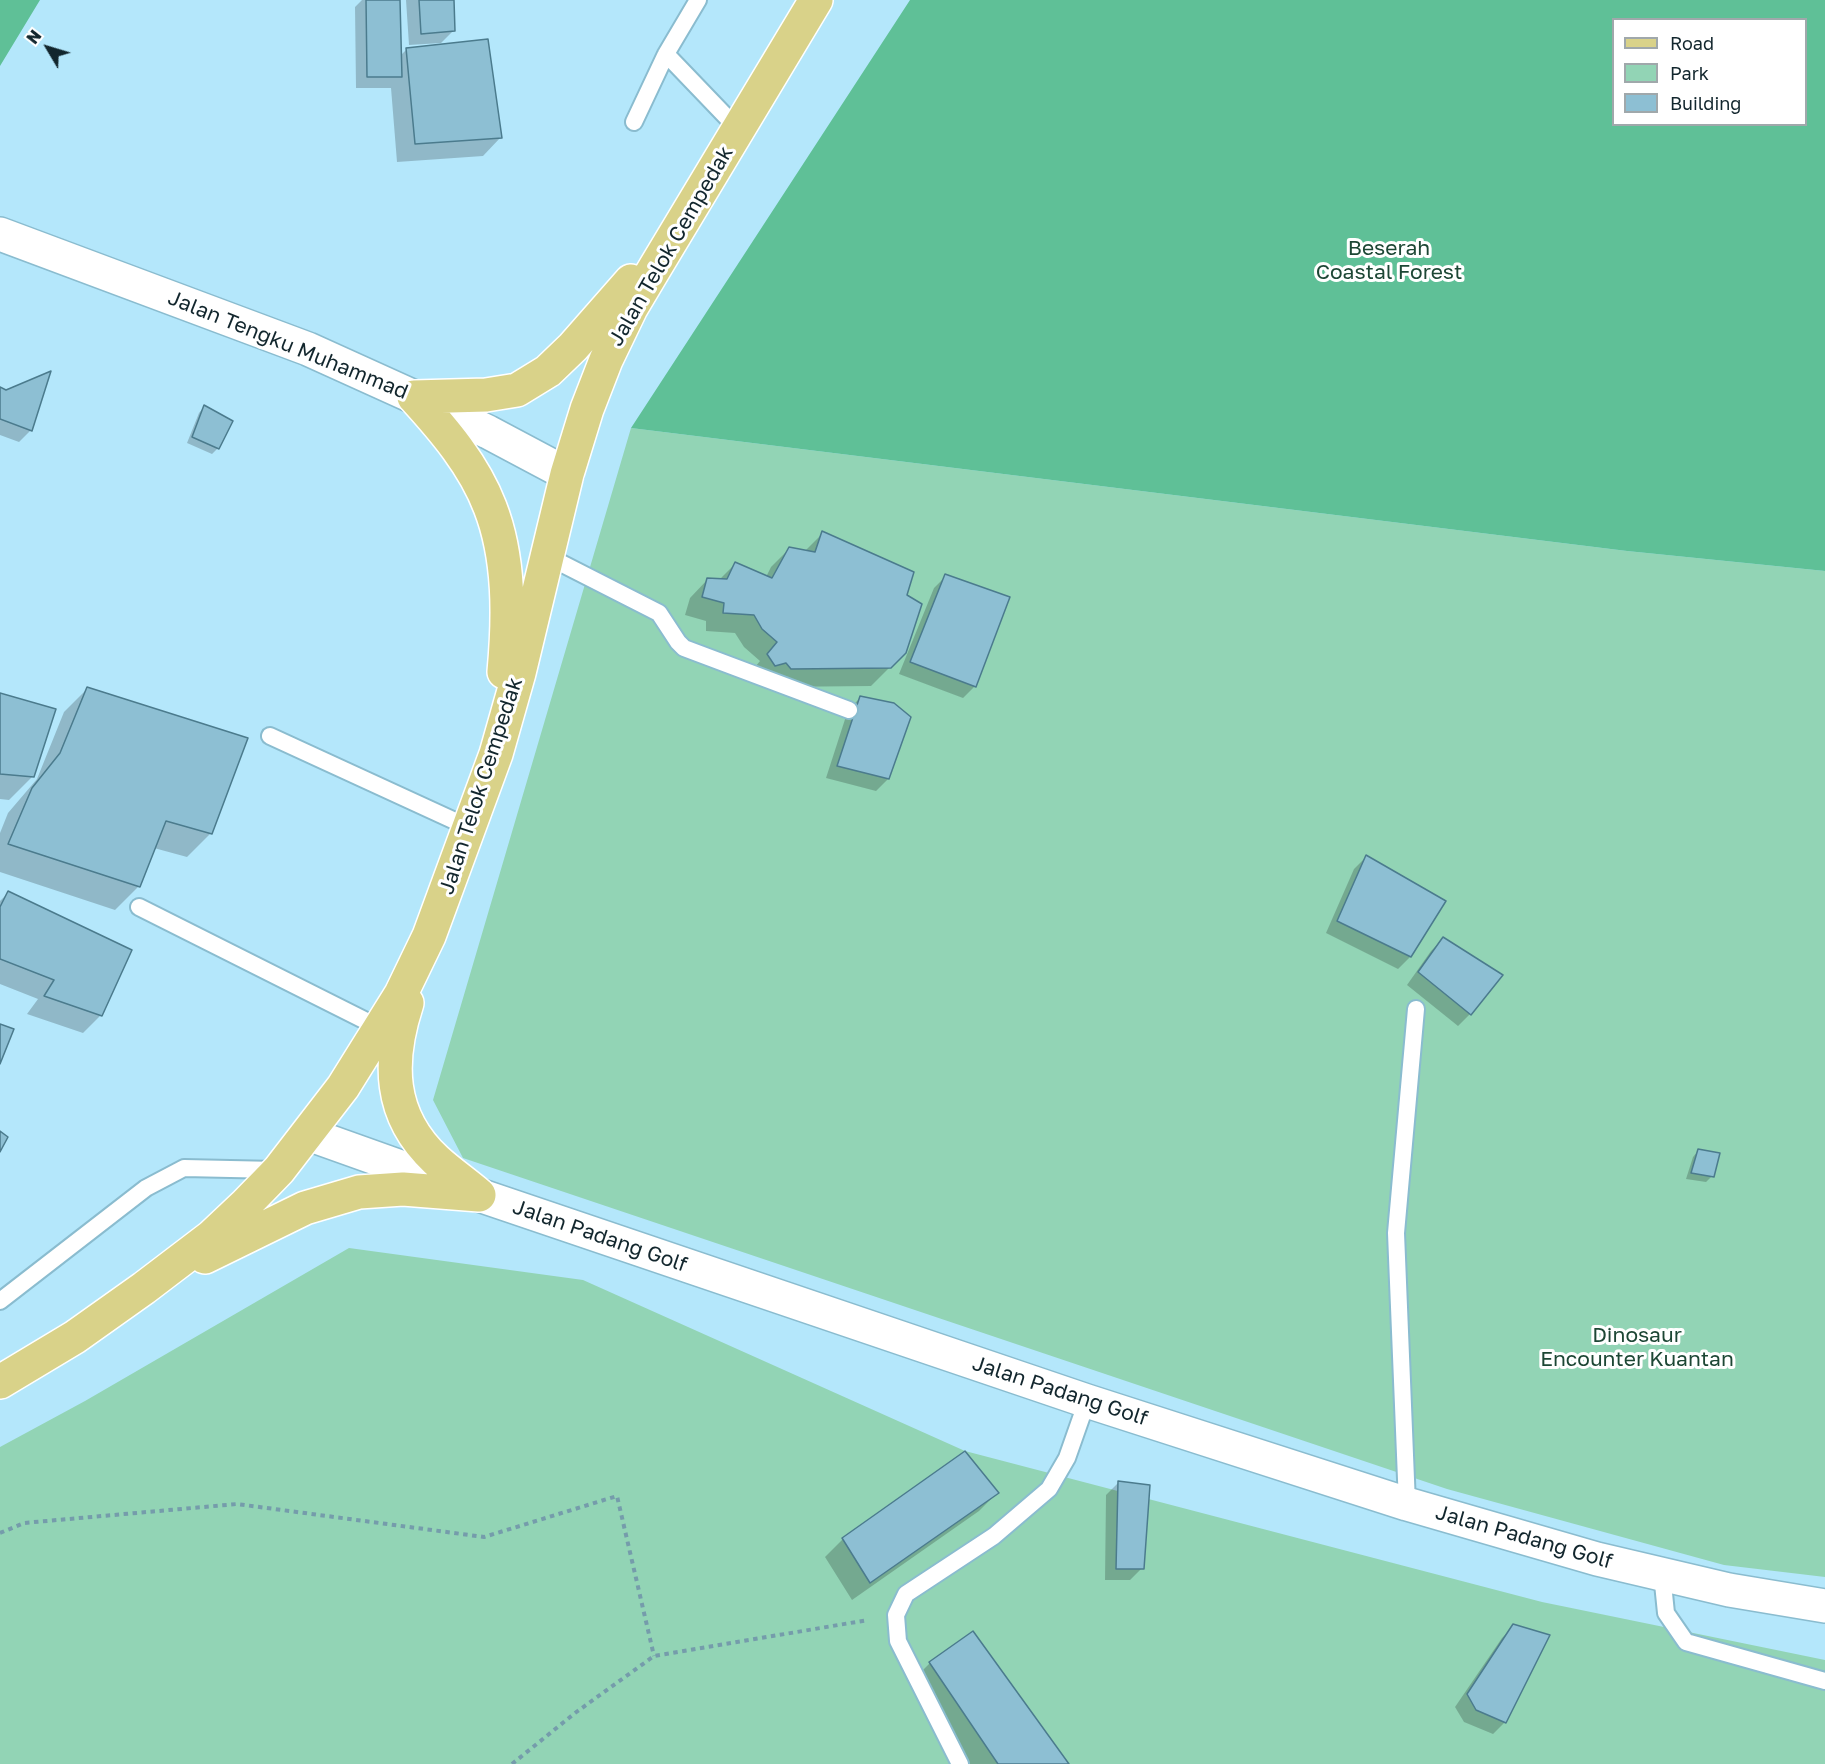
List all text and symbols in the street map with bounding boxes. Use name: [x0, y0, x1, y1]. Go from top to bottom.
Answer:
north arrow: [18, 18, 78, 78]
legend: [1612, 18, 1807, 126]
text: N: [22, 26, 45, 48]
text: Road: [1670, 32, 1714, 54]
text: Park: [1670, 62, 1709, 84]
text: Building: [1670, 92, 1741, 114]
street label: Jalan Telok Cempedak: [603, 142, 739, 350]
park label: Beserah Coastal Forest: [1316, 235, 1462, 285]
street label: Jalan Tengku Muhammad: [164, 285, 412, 405]
street label: Jalan Telok Cempedak: [434, 674, 528, 898]
street label: Jalan Padang Golf: [509, 1194, 691, 1278]
park label: Dinosaur Encounter Kuantan: [1540, 1322, 1734, 1372]
street label: Jalan Padang Golf: [969, 1351, 1151, 1431]
street label: Jalan Padang Golf: [1433, 1500, 1615, 1574]

